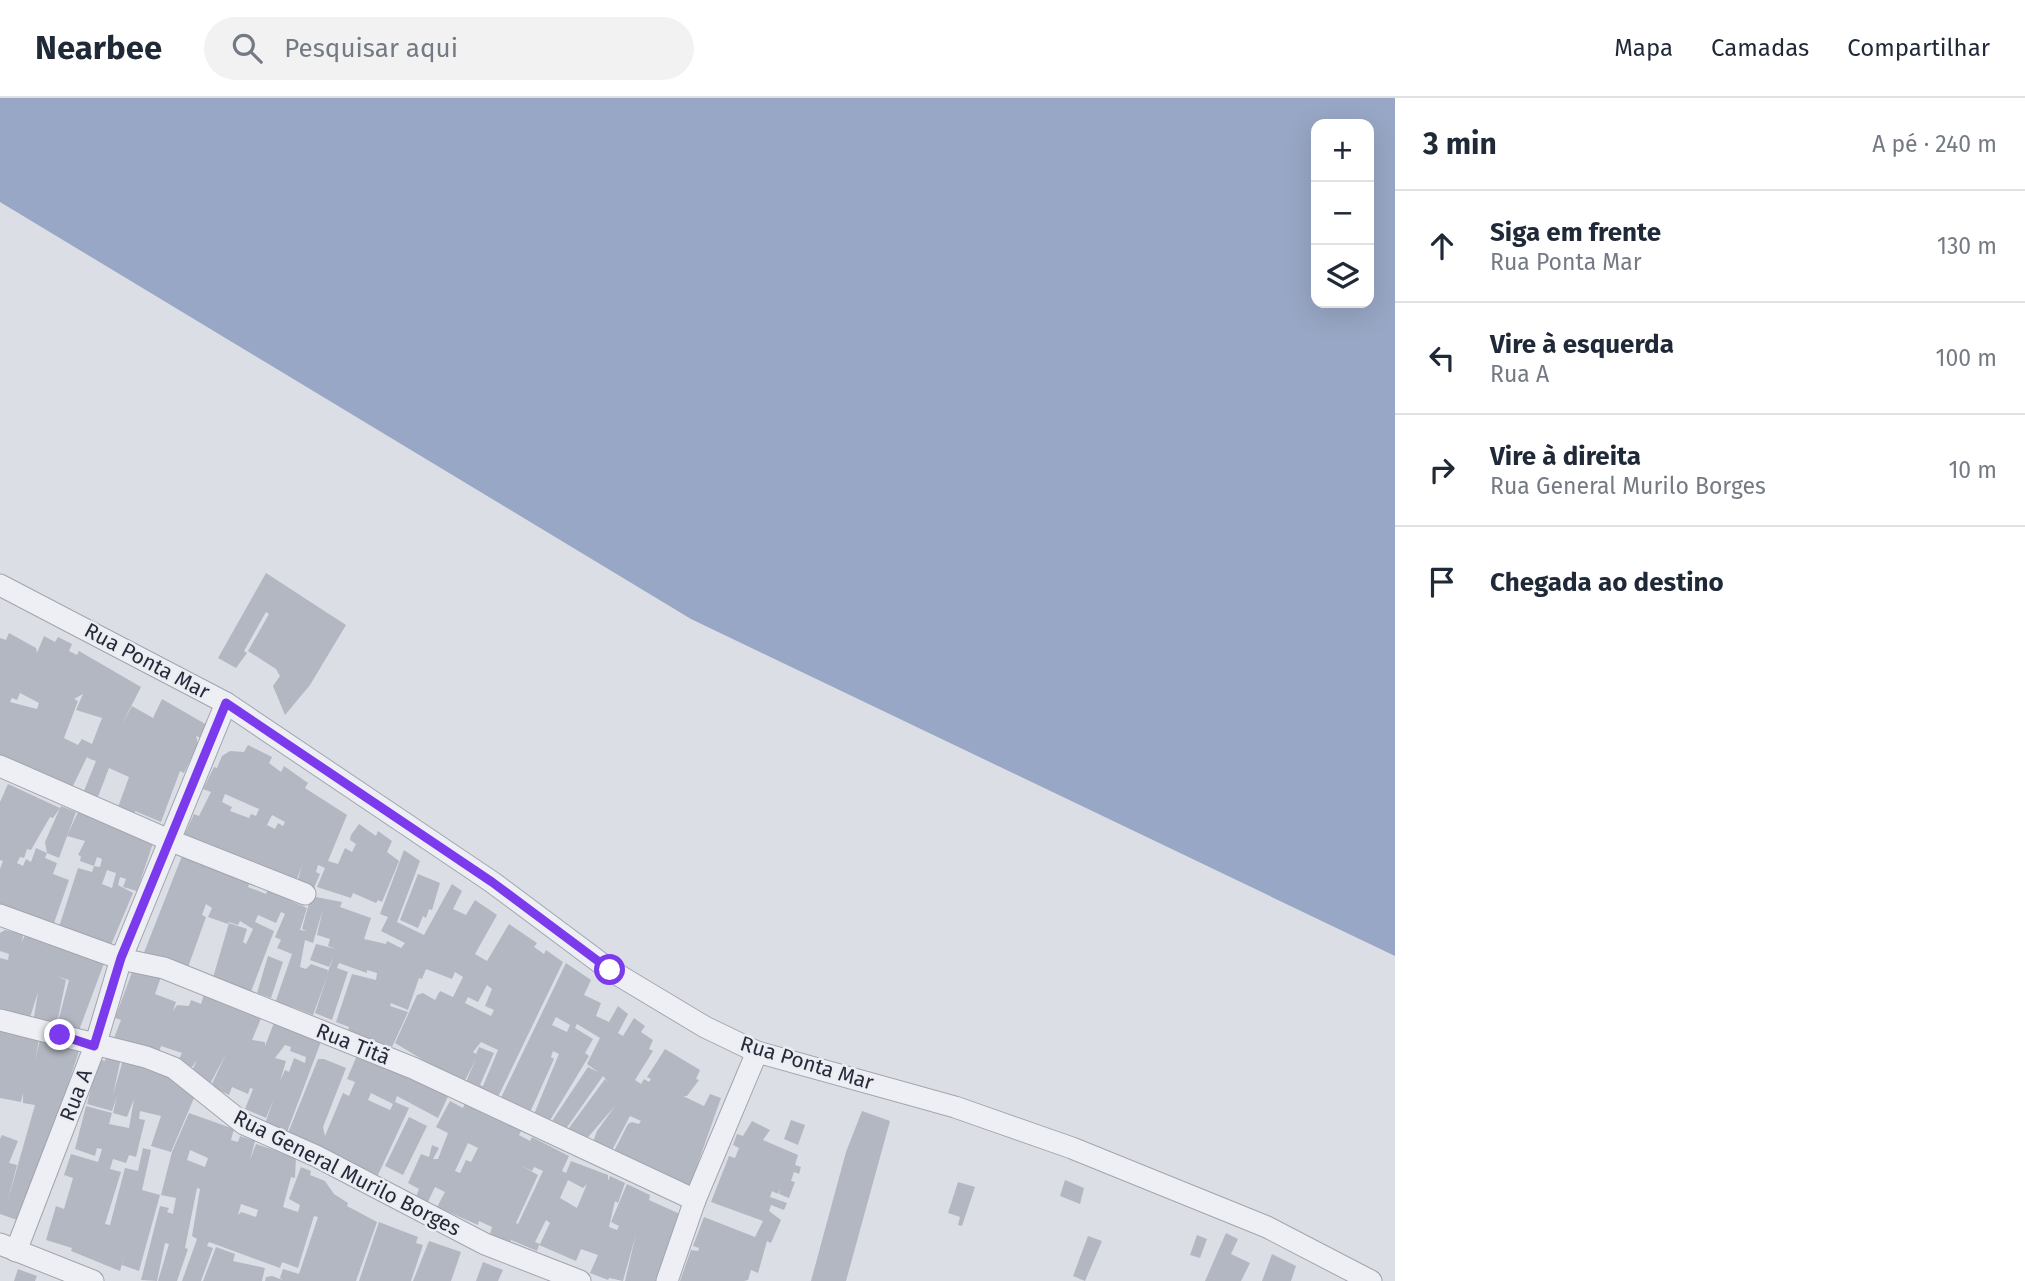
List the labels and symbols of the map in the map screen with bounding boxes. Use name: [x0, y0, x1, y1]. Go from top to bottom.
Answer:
street label: Rua Ponta Mar: [80, 617, 214, 705]
route start: [594, 954, 625, 985]
street label: Rua Titã: [312, 1017, 394, 1071]
route end: [44, 1019, 75, 1050]
street label: Rua Ponta Mar: [737, 1030, 877, 1096]
street label: Rua A: [54, 1065, 98, 1125]
street label: Rua General Murilo Borges: [229, 1104, 465, 1242]

